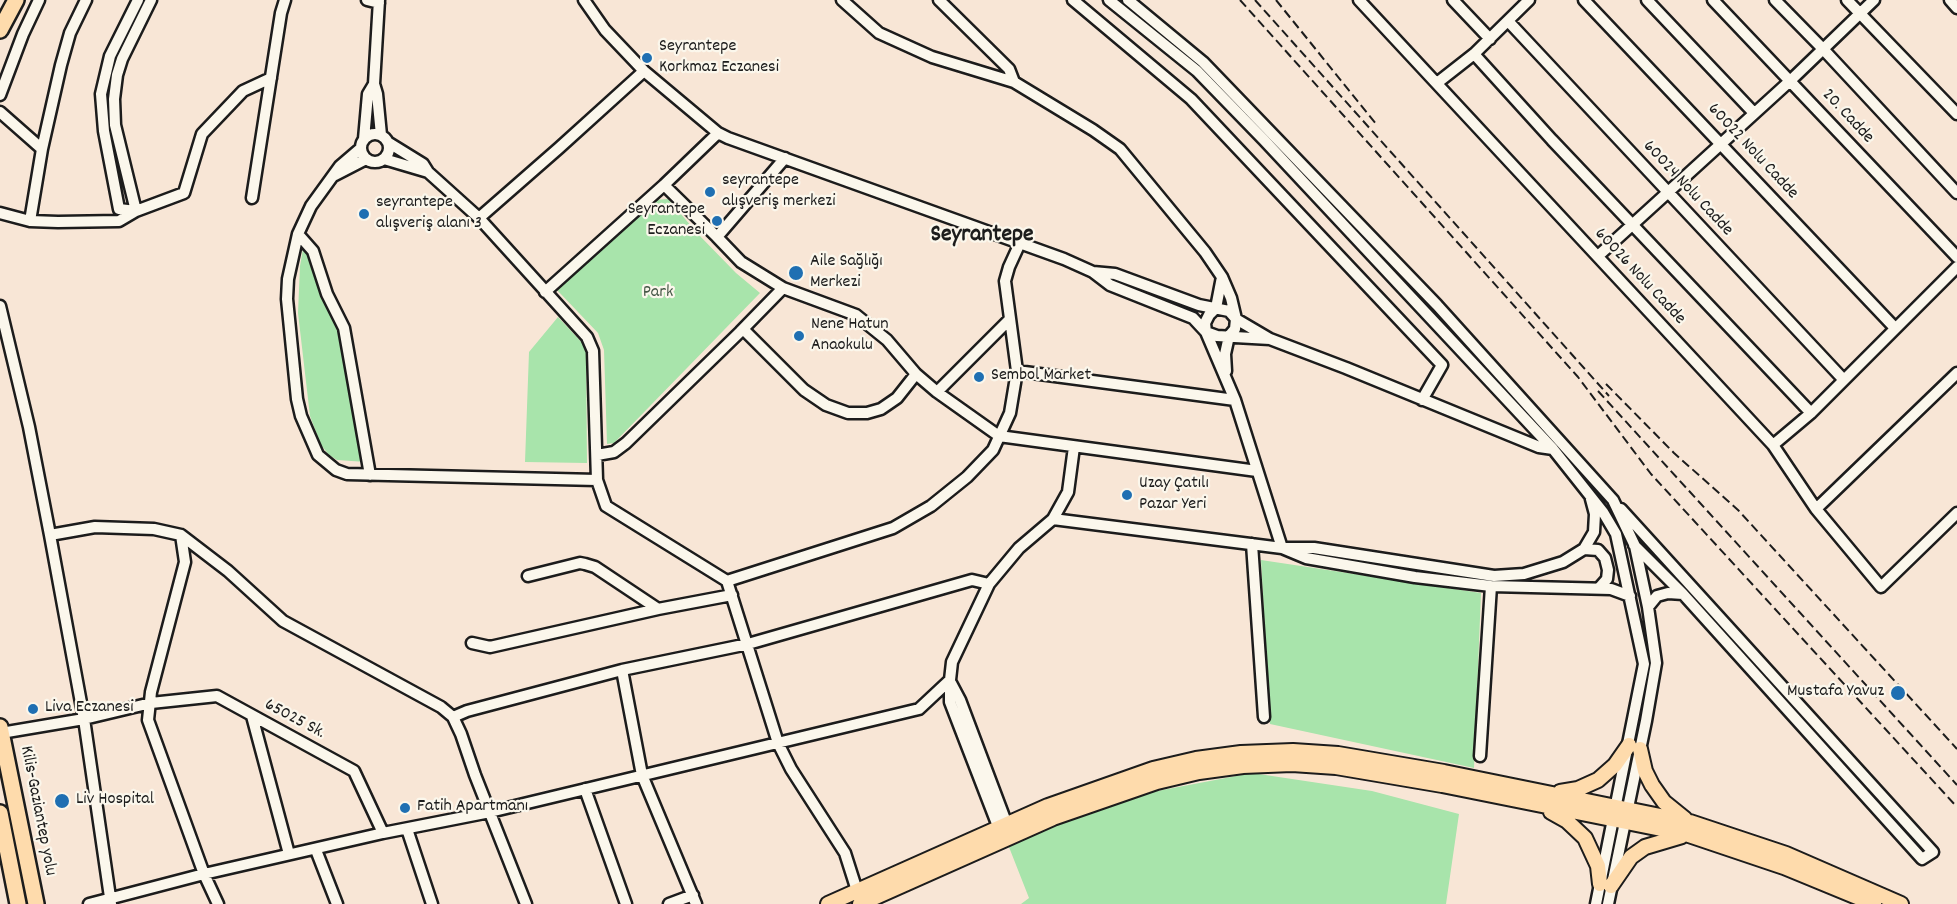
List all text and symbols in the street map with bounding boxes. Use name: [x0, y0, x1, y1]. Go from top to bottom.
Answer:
place label: Seyrantepe Korkmaz Eczanesi: [659, 37, 779, 80]
marker: Seyrantepe Korkmaz Eczanesi: [640, 51, 654, 65]
street label: 20. Cadde: [1816, 85, 1878, 149]
street label: 60022 Nolu Cadde: [1702, 99, 1802, 205]
street label: 60024 Nolu Cadde: [1637, 137, 1737, 241]
place label: seyrantepe alışveriş merkezi: [722, 171, 836, 213]
marker: seyrantepe alışveriş merkezi: [703, 185, 717, 199]
place label: seyrantepe alışveriş alanı 3: [376, 193, 482, 236]
place label: Seyrantepe Eczanesi: [628, 200, 705, 242]
marker: seyrantepe alışveriş alanı 3: [357, 207, 371, 221]
marker: Seyrantepe Eczanesi: [710, 214, 724, 228]
district label: Seyrantepe: [930, 223, 1034, 251]
street label: 60026 Nolu Cadde: [1589, 224, 1689, 330]
place label: Aile Sağlığı Merkezi: [810, 252, 883, 294]
marker: Aile Sağlığı Merkezi: [787, 264, 805, 282]
park label: Park: [643, 283, 673, 305]
place label: Nene Hatun Anaokulu: [811, 315, 889, 358]
marker: Nene Hatun Anaokulu: [792, 329, 806, 343]
place label: Sembol Market: [991, 366, 1091, 388]
marker: Sembol Market: [972, 370, 986, 384]
place label: Uzay Çatılı Pazar Yeri: [1139, 474, 1209, 516]
marker: Uzay Çatılı Pazar Yeri: [1120, 488, 1134, 502]
place label: Mustafa Yavuz: [1787, 682, 1884, 704]
marker: Mustafa Yavuz: [1889, 684, 1907, 702]
street label: 65025 Sk.: [260, 695, 328, 745]
place label: Liva Eczanesi: [45, 698, 134, 720]
marker: Liva Eczanesi: [26, 702, 40, 716]
street label: Kilis-Gaziantep yolu: [14, 744, 60, 878]
place label: Liv Hospital: [76, 790, 154, 812]
marker: Liv Hospital: [53, 792, 71, 810]
place label: Fatih Apartmanı: [417, 797, 528, 819]
marker: Fatih Apartmanı: [398, 801, 412, 815]

